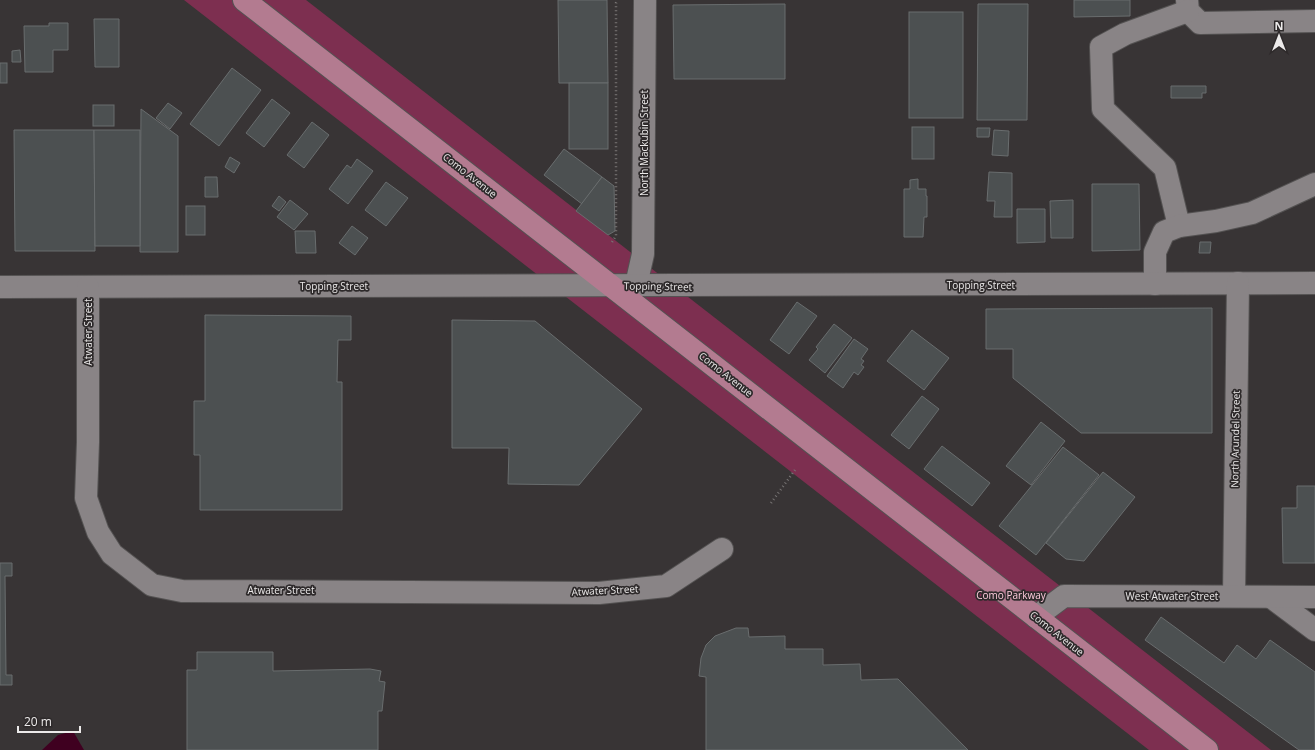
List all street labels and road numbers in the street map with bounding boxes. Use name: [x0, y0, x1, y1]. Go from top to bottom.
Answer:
street label: North Mackubin Street: [637, 90, 651, 196]
street label: Como Avenue: [440, 149, 500, 201]
street label: Topping Street: [624, 278, 693, 294]
street label: Topping Street: [947, 278, 1016, 292]
street label: Topping Street: [300, 279, 369, 293]
street label: Atwater Street: [81, 298, 95, 366]
street label: Como Avenue: [696, 348, 756, 400]
street label: North Arundel Street: [1227, 390, 1243, 488]
street label: Atwater Street: [571, 581, 639, 599]
street label: Atwater Street: [248, 583, 315, 597]
street label: West Atwater Street: [1126, 589, 1219, 603]
street label: Como Avenue: [1027, 607, 1087, 659]

